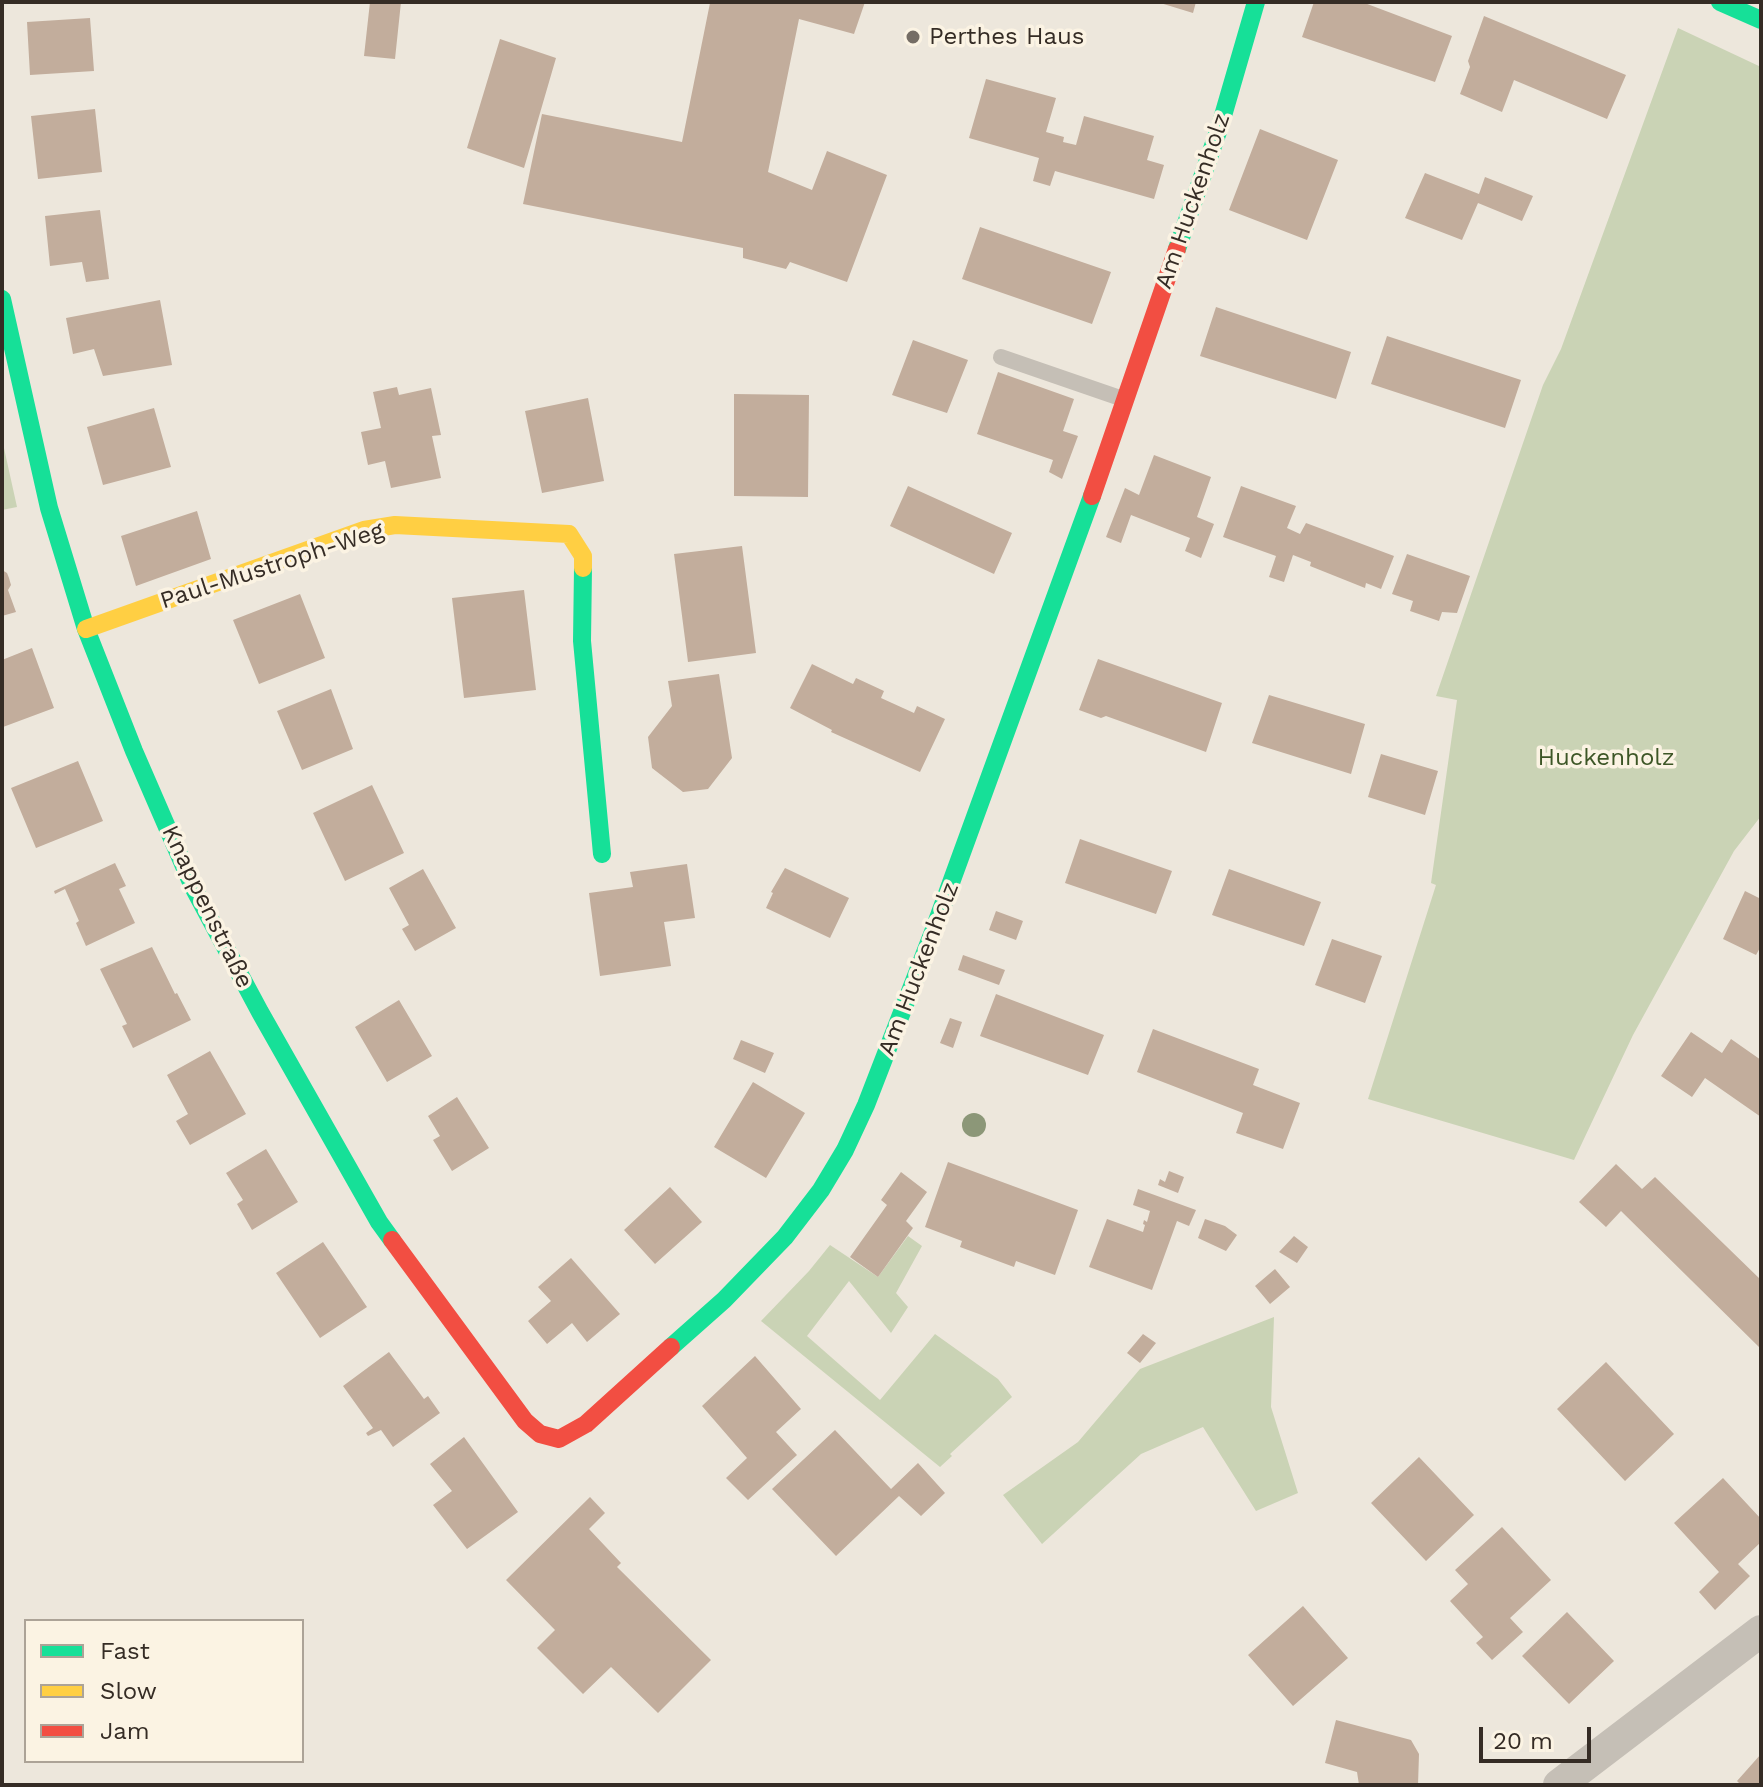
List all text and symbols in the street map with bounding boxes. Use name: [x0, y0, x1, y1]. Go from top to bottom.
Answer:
place label: Perthes Haus: [929, 23, 1084, 51]
marker: Perthes Haus: [904, 28, 922, 46]
street label: Am Huckenholz: [1149, 109, 1237, 293]
street label: Paul-Mustroph-Weg: [157, 516, 387, 616]
park label: Huckenholz: [1538, 744, 1674, 772]
street label: Knappenstraße: [155, 821, 259, 993]
street label: Am Huckenholz: [873, 878, 965, 1060]
legend: [24, 1619, 304, 1763]
text: Fast: [100, 1637, 150, 1665]
text: Slow: [100, 1677, 157, 1705]
scale bar: [1483, 1711, 1595, 1761]
text: Jam: [100, 1717, 150, 1745]
text: 20 m: [1493, 1727, 1553, 1755]

